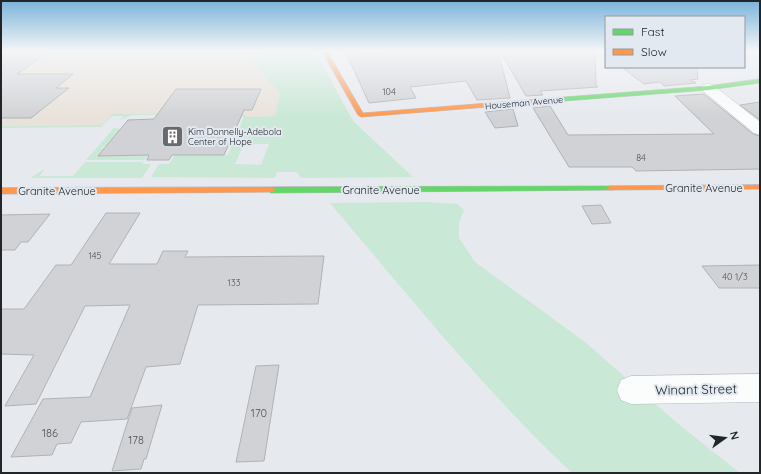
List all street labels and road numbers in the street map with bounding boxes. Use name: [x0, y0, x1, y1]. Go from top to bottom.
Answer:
street label: Houseman Avenue: [484, 94, 564, 111]
street label: Granite Avenue: [665, 181, 743, 195]
street label: Granite Avenue: [342, 183, 420, 197]
street label: Granite Avenue: [18, 184, 96, 198]
street label: Winant Street: [655, 380, 737, 398]

